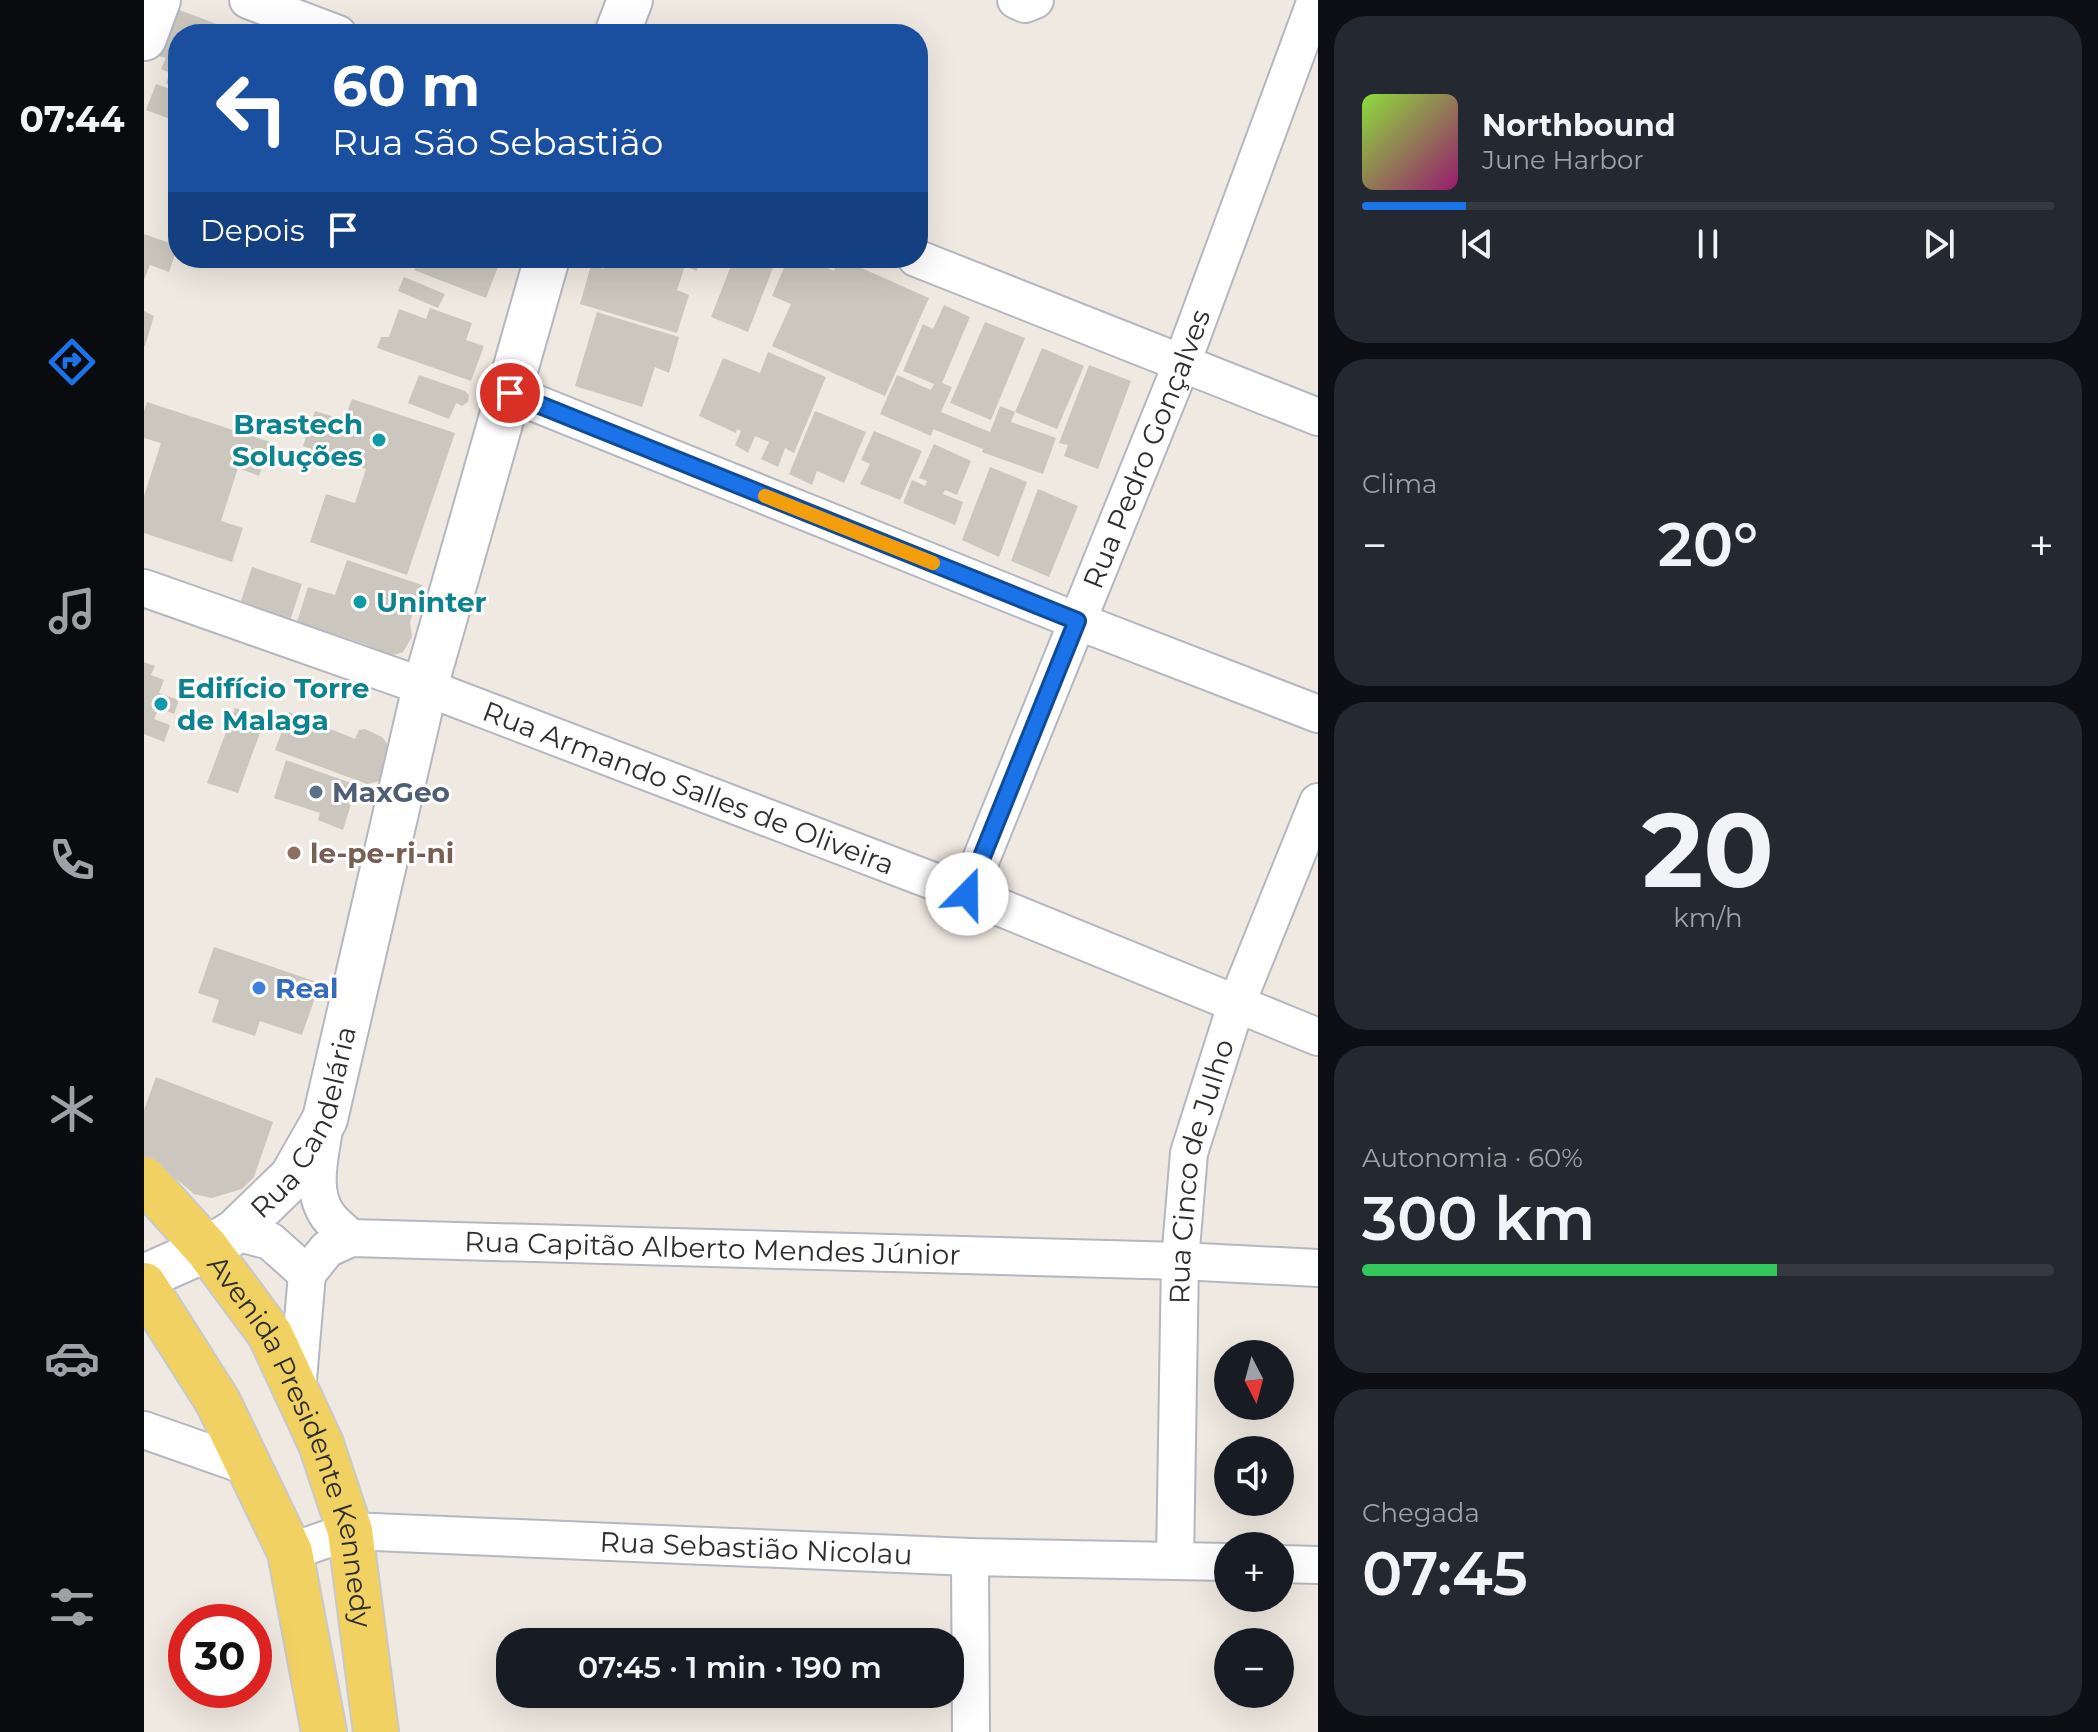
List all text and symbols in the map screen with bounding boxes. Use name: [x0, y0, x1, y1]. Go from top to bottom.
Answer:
text: 60 m: [332, 52, 480, 120]
icon: left: [200, 56, 304, 160]
text: 07:44: [20, 97, 124, 141]
text: Northbound: [1482, 107, 1676, 144]
text: Rua São Sebastião: [332, 120, 663, 164]
text: June Harbor: [1482, 144, 1644, 176]
icon: arrive: [321, 208, 365, 252]
text: Depois: [200, 212, 305, 249]
icon: previous: [1455, 222, 1499, 266]
icon: pause: [1686, 222, 1730, 266]
icon: next: [1917, 222, 1961, 266]
street label: Rua Pedro Gonçalves: [1076, 305, 1217, 593]
icon: directions: [44, 334, 100, 390]
pin: [476, 359, 544, 427]
icon: arrive: [488, 371, 532, 415]
place label: Brastech Soluções: [232, 407, 363, 473]
marker: Brastech Soluções: [370, 431, 388, 449]
text: Clima: [1362, 468, 1437, 500]
text: 20°: [1658, 508, 1758, 581]
text: −: [1362, 518, 1387, 572]
text: +: [2029, 518, 2054, 572]
icon: music: [44, 583, 100, 639]
place label: Uninter: [376, 585, 487, 619]
marker: Uninter: [351, 593, 369, 611]
place label: Edifício Torre de Malaga: [177, 671, 369, 737]
street label: Rua Armando Salles de Oliveira: [478, 694, 899, 882]
marker: Edifício Torre de Malaga: [152, 695, 170, 713]
place label: MaxGeo: [332, 775, 450, 809]
marker: MaxGeo: [307, 783, 325, 801]
text: 20: [1642, 786, 1774, 913]
icon: phone: [44, 832, 100, 888]
place label: le-pe-ri-ni: [310, 836, 454, 870]
marker: le-pe-ri-ni: [285, 844, 303, 862]
position arrow: [925, 852, 1009, 936]
text: km/h: [1673, 902, 1743, 934]
place label: Real: [275, 971, 339, 1005]
marker: Real: [250, 979, 268, 997]
street label: Rua Candelária: [243, 1023, 363, 1225]
street label: Rua Cinco de Julho: [1162, 1035, 1241, 1304]
icon: climate: [44, 1081, 100, 1137]
text: Autonomia · 60%: [1362, 1142, 1583, 1174]
text: 300 km: [1362, 1182, 1595, 1255]
street label: Rua Capitão Alberto Mendes Júnior: [464, 1224, 961, 1272]
street label: Avenida Presidente Kennedy: [200, 1248, 379, 1630]
icon: car: [44, 1330, 100, 1386]
north arrow: [1214, 1340, 1294, 1420]
map controls: [1214, 1340, 1294, 1708]
button: sound: [1214, 1436, 1294, 1516]
text: Chegada: [1362, 1497, 1480, 1529]
street label: Rua Sebastião Nicolau: [599, 1524, 913, 1572]
button: +: [1214, 1532, 1294, 1612]
text: 07:45: [1362, 1537, 1528, 1610]
icon: filters: [44, 1579, 100, 1635]
speed limit sign: 30: [168, 1604, 272, 1708]
button: −: [1214, 1628, 1294, 1708]
text: 07:45 · 1 min · 190 m: [578, 1649, 882, 1686]

